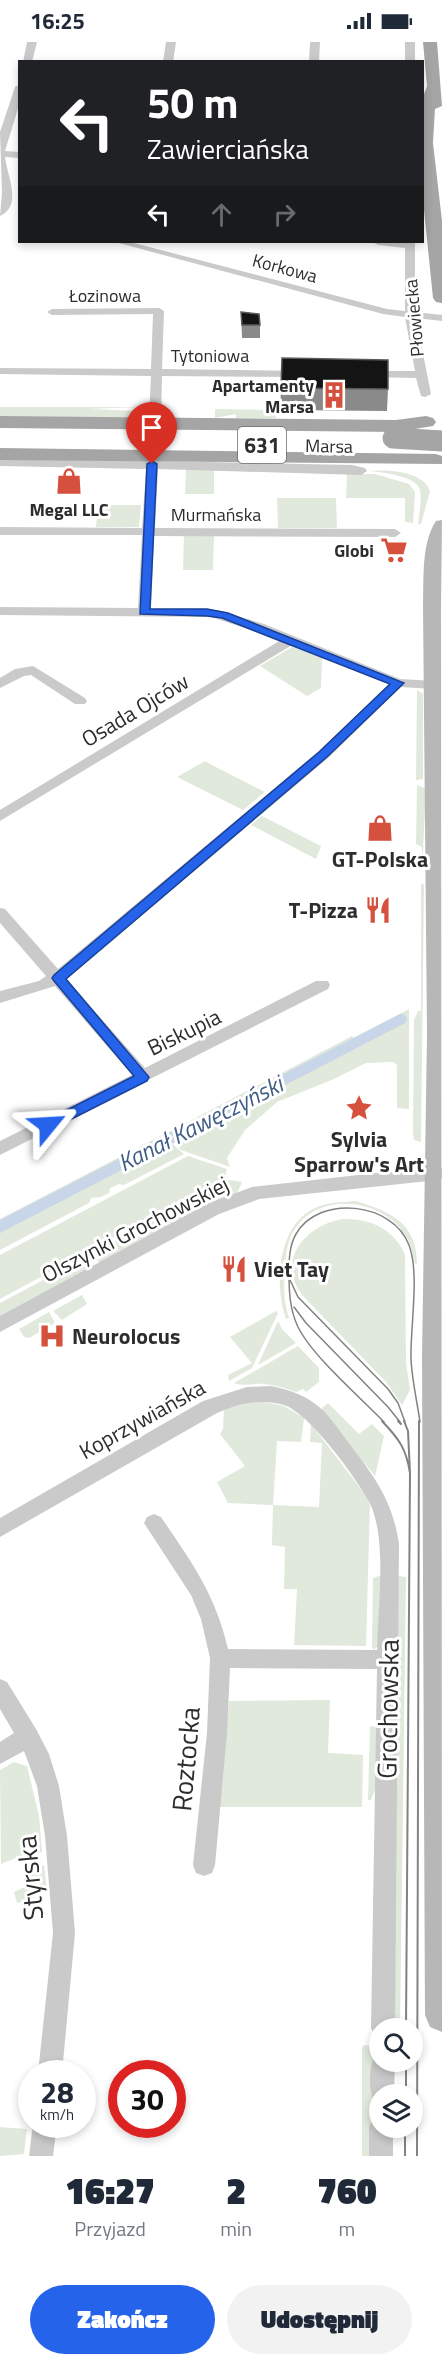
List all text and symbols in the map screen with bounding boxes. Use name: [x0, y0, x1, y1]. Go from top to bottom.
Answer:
text: 16:25: [30, 4, 85, 38]
text: 50 m: [147, 70, 239, 134]
icon: left: [48, 84, 126, 162]
text: Zawierciańska: [147, 128, 309, 169]
icon: left: [142, 198, 175, 231]
icon: ahead: [205, 198, 238, 231]
icon: right: [268, 198, 301, 231]
street label: Korkowa: [250, 246, 320, 290]
street label: Płowiecka: [397, 278, 431, 358]
street label: Łozinowa: [68, 282, 141, 309]
street label: Tytoniowa: [171, 342, 249, 369]
place label: Apartamenty Marsa: [212, 372, 314, 420]
building icon: Apartamenty Marsa: [319, 380, 349, 410]
pin: [126, 402, 177, 464]
icon: arrive: [135, 411, 168, 444]
road number: 631: [238, 427, 286, 463]
street label: Marsa: [305, 432, 353, 460]
shop icon: Megal LLC: [54, 466, 84, 496]
place label: Megal LLC: [30, 496, 109, 523]
street label: Murmańska: [171, 501, 261, 528]
supermarket icon: Globi: [379, 535, 409, 565]
place label: Globi: [334, 537, 374, 564]
street label: Osada Ojców: [75, 664, 196, 756]
shop icon: GT-Polska: [365, 813, 395, 843]
place label: GT-Polska: [332, 842, 428, 876]
place label: T-Pizza: [289, 893, 358, 927]
restaurant icon: T-Pizza: [363, 895, 393, 925]
street label: Biskupia: [141, 1000, 227, 1064]
water label: Kanał Kawęczyński: [111, 1065, 291, 1180]
position arrow: [16, 1093, 80, 1157]
place icon: Sylvia Sparrow's Art: [344, 1093, 374, 1123]
place label: Sylvia Sparrow's Art: [294, 1122, 424, 1181]
street label: Olszynki Grochowskiej: [35, 1167, 235, 1291]
place label: Viet Tay: [254, 1252, 329, 1286]
restaurant icon: Viet Tay: [219, 1254, 249, 1284]
place label: Neurolocus: [72, 1319, 180, 1353]
hospital icon: Neurolocus: [37, 1321, 67, 1351]
street label: Koprzywiańska: [73, 1370, 211, 1468]
street label: Grochowska: [365, 1638, 409, 1779]
street label: Roztocka: [160, 1705, 210, 1813]
street label: Styrska: [5, 1833, 53, 1922]
map controls: [369, 2018, 423, 2138]
button: search: [369, 2018, 423, 2072]
speed limit sign: 30: [108, 2060, 186, 2138]
text: 28: [40, 2069, 74, 2115]
button: layers: [369, 2084, 423, 2138]
text: km/h: [40, 2103, 74, 2126]
text: 16:27: [65, 2163, 155, 2218]
text: 2: [226, 2163, 246, 2218]
text: 760: [317, 2163, 377, 2218]
text: Przyjazd: [74, 2213, 146, 2244]
text: min: [220, 2213, 252, 2244]
text: m: [339, 2213, 355, 2244]
button: Zakończ: [30, 2285, 215, 2354]
button: Udostępnij: [227, 2285, 412, 2354]

